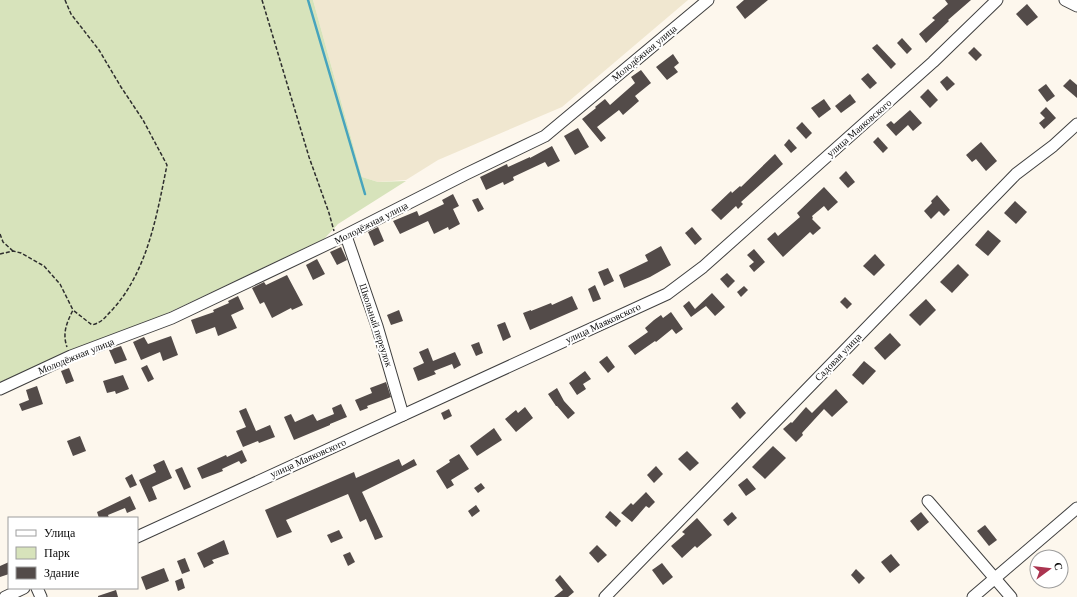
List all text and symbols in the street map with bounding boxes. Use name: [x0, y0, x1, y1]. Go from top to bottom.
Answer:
street label: Молодёжная улица: [609, 22, 679, 83]
street label: улица Маяковского: [825, 97, 893, 159]
street label: Молодёжная улица: [332, 199, 410, 246]
street label: Школьный переулок: [357, 282, 395, 368]
street label: улица Маяковского: [564, 301, 642, 345]
street label: Садовая улица: [812, 330, 864, 383]
street label: Молодёжная улица: [36, 335, 116, 376]
street label: улица Маяковского: [268, 436, 348, 480]
legend: [8, 517, 138, 589]
text: Улица: [44, 526, 76, 540]
text: Парк: [44, 546, 70, 560]
north arrow: [1029, 549, 1069, 589]
text: С: [1052, 561, 1065, 572]
text: Здание: [44, 566, 79, 580]

